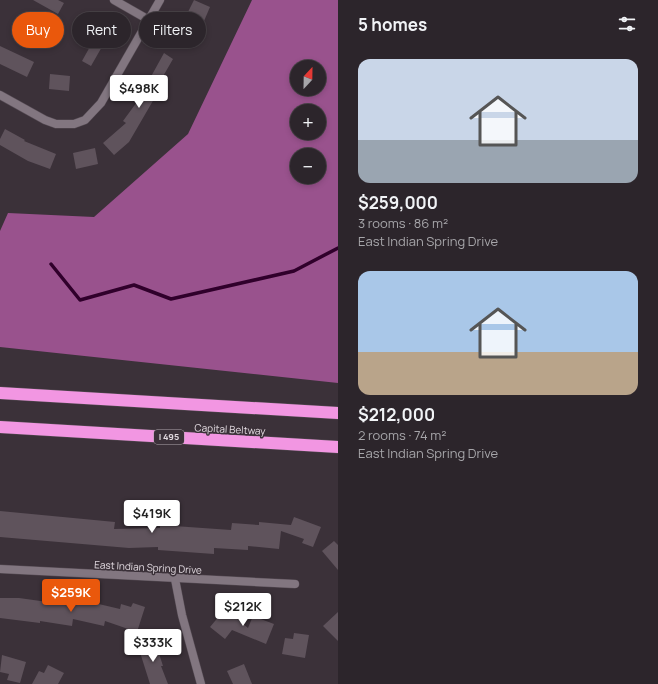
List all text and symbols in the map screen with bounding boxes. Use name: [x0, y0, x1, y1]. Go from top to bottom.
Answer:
chip: Buy: [12, 12, 64, 48]
chip: Rent: [72, 12, 131, 48]
chip: Filters: [139, 12, 206, 48]
text: 5 homes: [358, 13, 427, 36]
icon: filters: [616, 13, 638, 35]
north arrow: [290, 60, 326, 96]
map controls: [290, 60, 326, 184]
pin: $498K: [111, 75, 167, 109]
text: $498K: [119, 79, 159, 97]
icon: home: [462, 85, 534, 157]
button: +: [290, 104, 326, 140]
button: −: [290, 148, 326, 184]
text: $259,000: [358, 191, 438, 214]
text: 3 rooms · 86 m²: [358, 214, 448, 232]
text: East Indian Spring Drive: [358, 232, 498, 250]
icon: home: [462, 297, 534, 369]
text: $212,000: [358, 403, 435, 426]
street label: Capital Beltway: [194, 420, 267, 438]
text: 2 rooms · 74 m²: [358, 426, 446, 444]
road number: I 495: [154, 430, 184, 444]
text: East Indian Spring Drive: [358, 444, 498, 462]
pin: $419K: [124, 500, 180, 534]
text: $419K: [133, 504, 171, 522]
street label: East Indian Spring Drive: [94, 557, 202, 577]
pin: $259K: [43, 579, 99, 613]
text: $259K: [51, 583, 91, 601]
pin: $212K: [215, 593, 271, 627]
text: $212K: [224, 597, 262, 615]
pin: $333K: [125, 629, 181, 663]
text: $333K: [133, 633, 173, 651]

